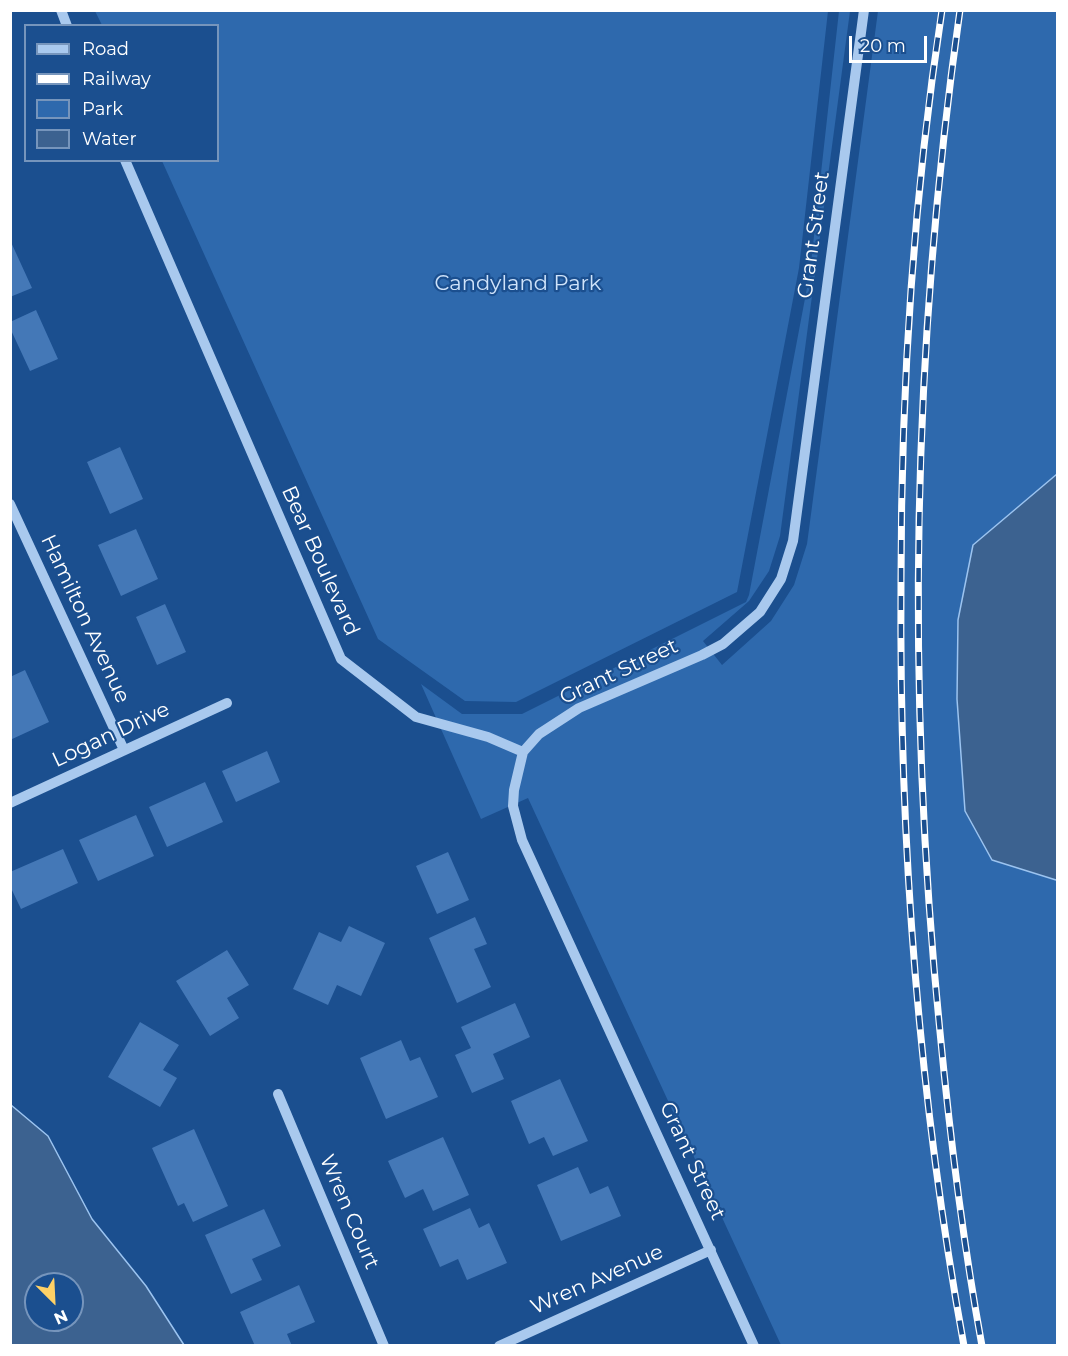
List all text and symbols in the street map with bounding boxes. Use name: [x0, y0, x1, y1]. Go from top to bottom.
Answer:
legend: [24, 24, 219, 162]
scale bar: [852, 24, 930, 62]
text: 20 m: [860, 35, 906, 57]
text: Road: [82, 38, 129, 60]
text: Railway: [82, 68, 151, 90]
text: Park: [82, 98, 123, 120]
text: Water: [82, 128, 137, 150]
street label: Grant Street: [793, 170, 835, 300]
park label: Candyland Park: [435, 271, 601, 297]
street label: Bear Boulevard: [276, 482, 364, 640]
street label: Hamilton Avenue: [35, 531, 135, 707]
street label: Grant Street: [556, 634, 682, 710]
street label: Logan Drive: [48, 697, 174, 773]
street label: Grant Street: [654, 1098, 730, 1224]
street label: Wren Court: [314, 1151, 384, 1273]
street label: Wren Avenue: [527, 1240, 667, 1320]
north arrow: [24, 1272, 84, 1332]
text: N: [51, 1306, 70, 1328]

